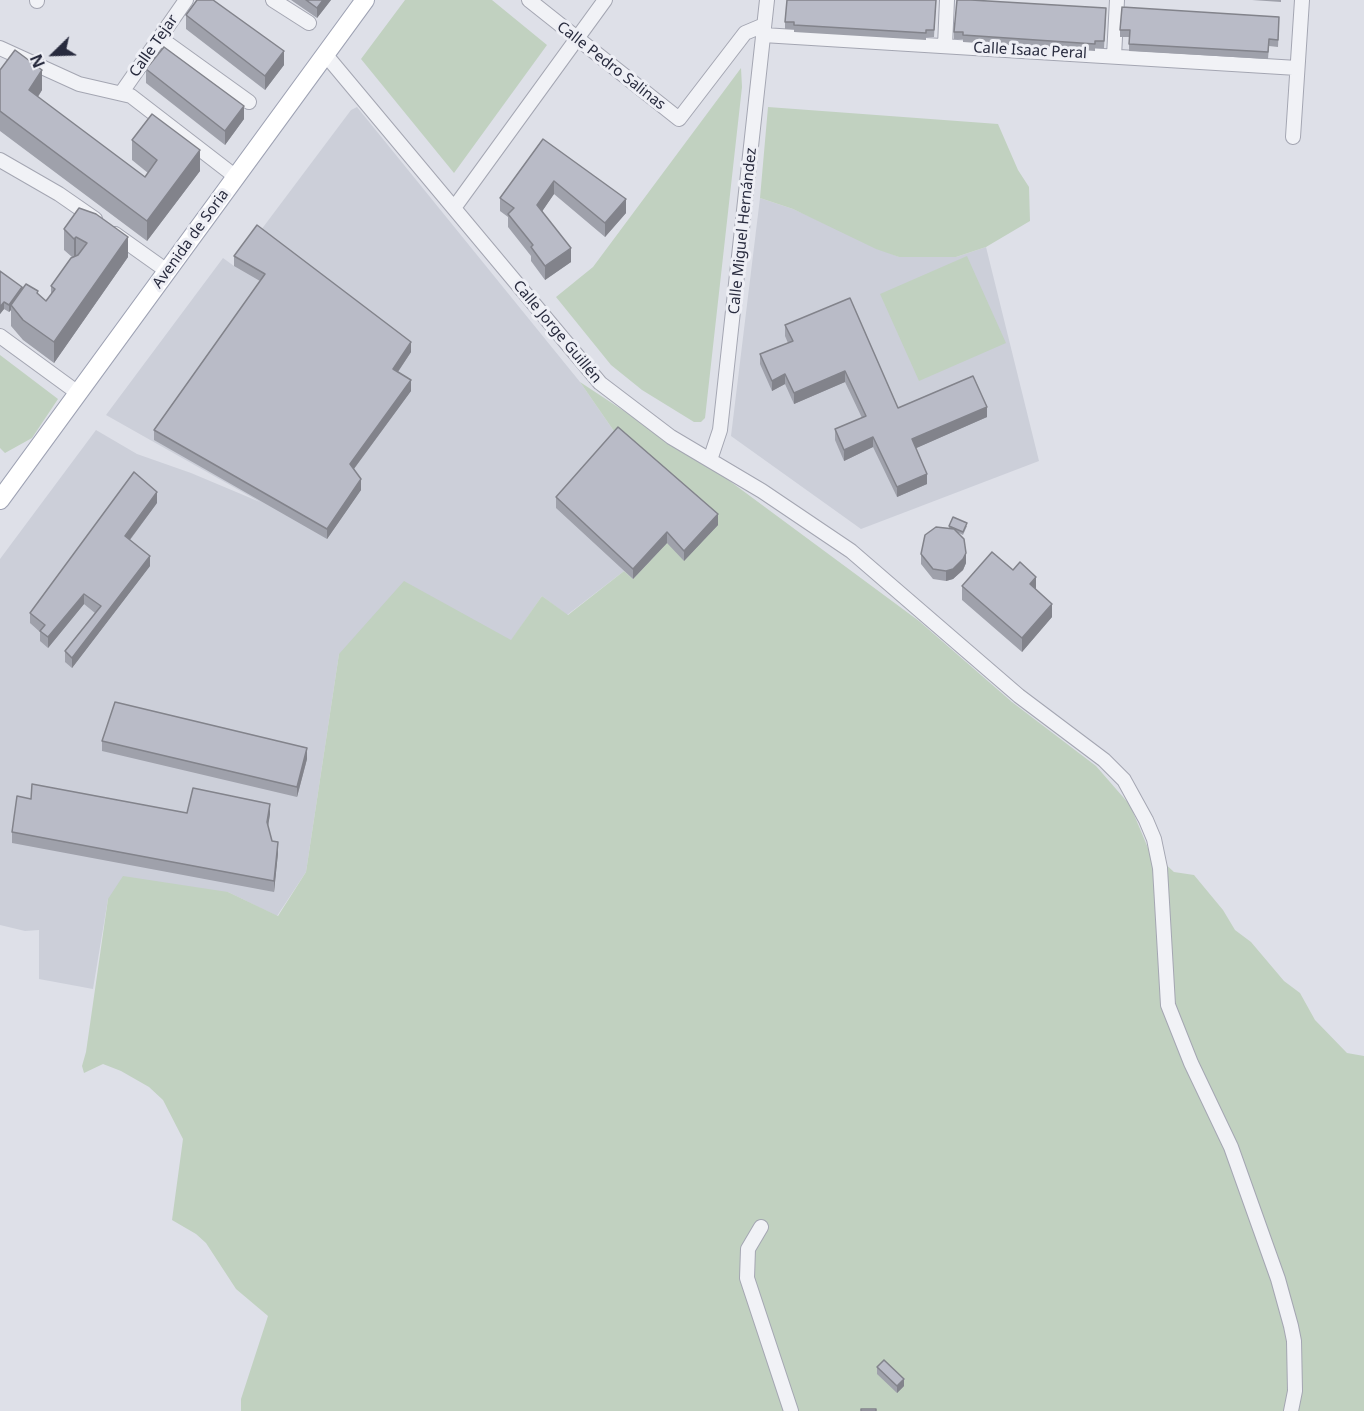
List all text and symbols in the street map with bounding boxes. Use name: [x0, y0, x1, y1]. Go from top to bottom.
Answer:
street label: Calle Tejar: [126, 11, 182, 81]
street label: Calle Pedro Salinas: [553, 18, 669, 114]
north arrow: [24, 24, 84, 84]
street label: Calle Isaac Peral: [973, 39, 1087, 63]
text: N: [25, 51, 50, 71]
street label: Calle Miguel Hernández: [725, 147, 761, 315]
street label: Avenida de Soria: [149, 186, 233, 292]
street label: Calle Jorge Guillén: [509, 277, 605, 387]

